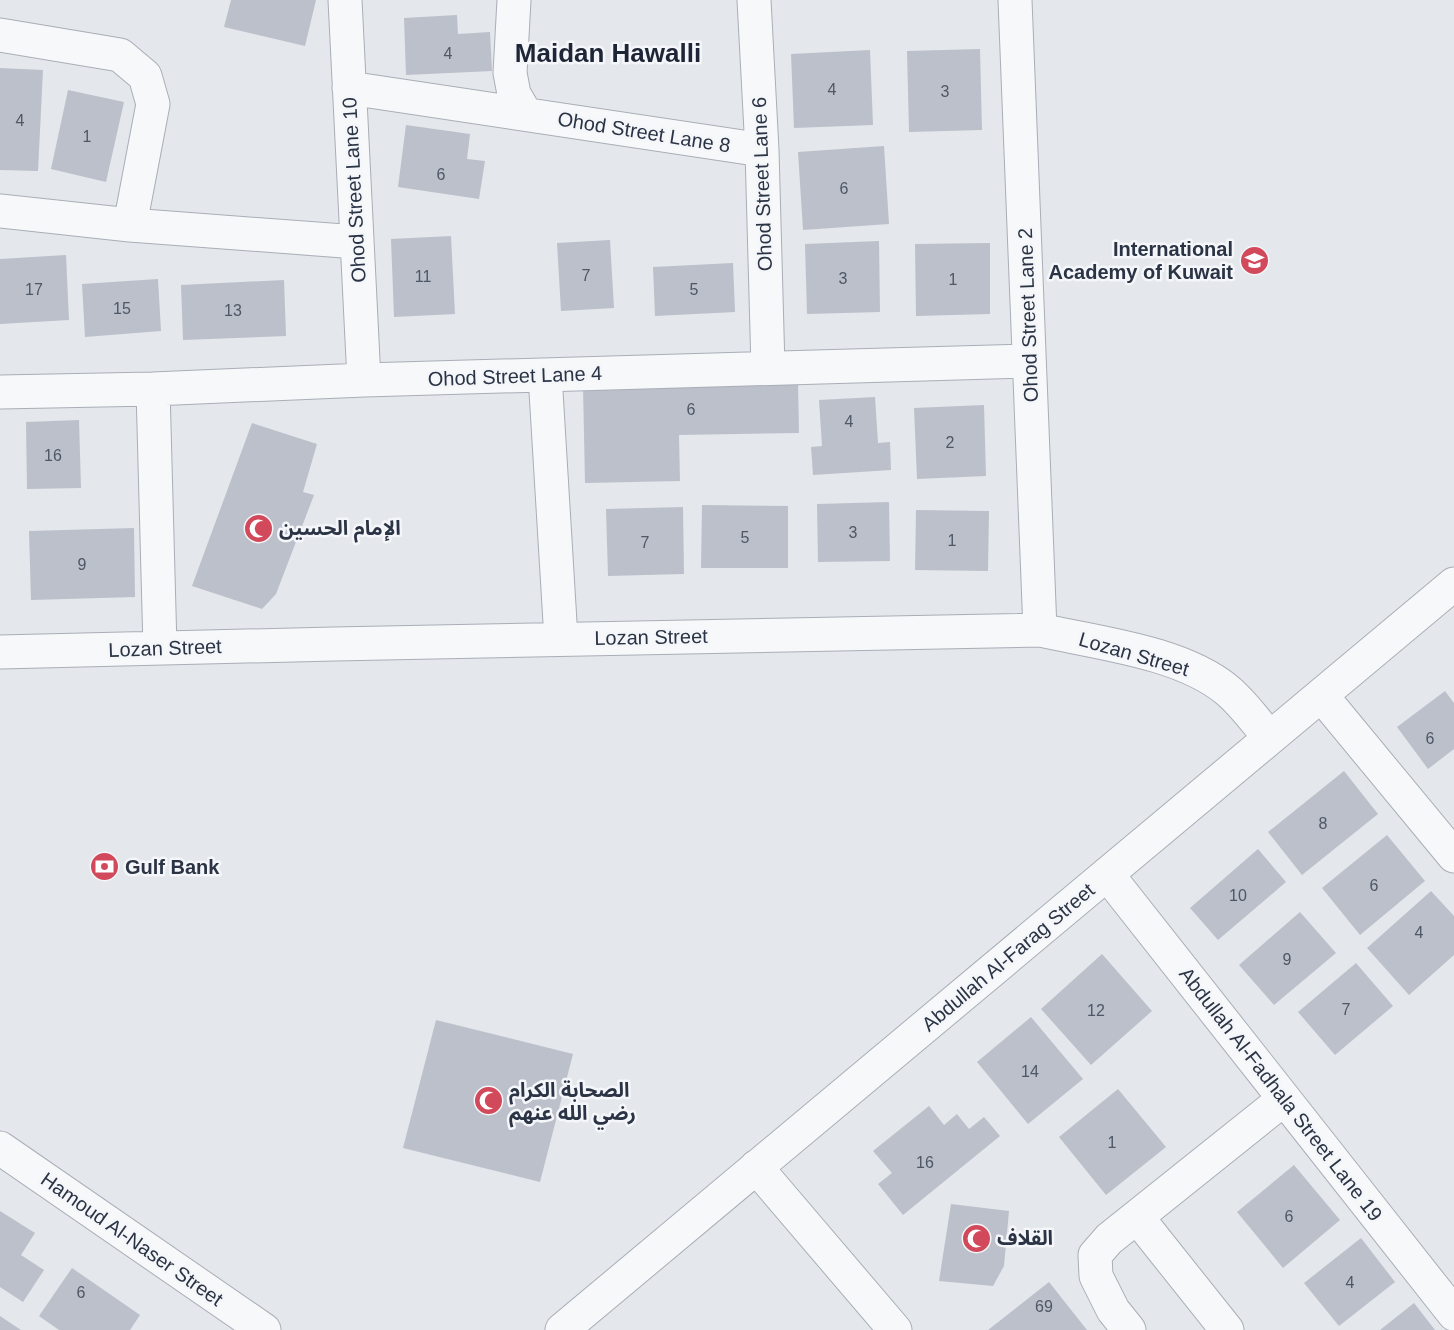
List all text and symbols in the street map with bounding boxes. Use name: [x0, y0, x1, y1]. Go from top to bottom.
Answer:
district label: Maidan Hawalli: [515, 38, 701, 68]
house number: 4: [444, 45, 453, 62]
house number: 4: [828, 81, 837, 98]
house number: 3: [941, 83, 950, 100]
street label: Ohod Street Lane 6: [748, 96, 776, 272]
street label: Ohod Street Lane 10: [338, 97, 370, 283]
street label: Ohod Street Lane 8: [556, 107, 732, 157]
house number: 4: [16, 112, 25, 129]
house number: 1: [83, 128, 92, 145]
house number: 6: [437, 166, 446, 183]
house number: 6: [840, 180, 849, 197]
street label: Ohod Street Lane 2: [1014, 227, 1042, 403]
place label: International Academy of Kuwait: [1049, 238, 1233, 283]
school or university icon: International Academy of Kuwait: [1238, 244, 1270, 276]
house number: 7: [582, 267, 591, 284]
house number: 11: [415, 268, 431, 285]
house number: 3: [839, 270, 848, 287]
house number: 1: [949, 271, 958, 288]
house number: 17: [25, 281, 43, 298]
house number: 5: [690, 281, 699, 298]
house number: 15: [113, 300, 131, 317]
house number: 13: [224, 302, 242, 319]
street label: Ohod Street Lane 4: [427, 362, 603, 390]
house number: 6: [687, 401, 696, 418]
house number: 4: [845, 413, 854, 430]
house number: 2: [946, 434, 955, 451]
house number: 16: [44, 447, 62, 464]
mosque icon: الإمام الحسين: [242, 512, 274, 544]
place label: الإمام الحسين: [279, 517, 401, 543]
house number: 3: [849, 524, 858, 541]
house number: 5: [741, 529, 750, 546]
house number: 1: [948, 532, 957, 549]
house number: 7: [641, 534, 650, 551]
house number: 9: [78, 556, 87, 573]
street label: Lozan Street: [594, 625, 708, 649]
street label: Lozan Street: [1076, 628, 1192, 680]
street label: Lozan Street: [108, 635, 222, 661]
house number: 6: [1426, 730, 1435, 747]
house number: 8: [1319, 815, 1328, 832]
bank icon: Gulf Bank: [88, 851, 120, 883]
place label: Gulf Bank: [125, 856, 220, 878]
house number: 6: [1370, 877, 1379, 894]
street label: Abdullah Al-Farag Street: [917, 878, 1099, 1035]
house number: 10: [1229, 887, 1247, 904]
house number: 4: [1415, 924, 1424, 941]
house number: 9: [1283, 951, 1292, 968]
street label: Abdullah Al-Fadhala Street Lane 19: [1175, 963, 1387, 1225]
house number: 7: [1342, 1001, 1351, 1018]
house number: 12: [1087, 1002, 1105, 1019]
house number: 14: [1021, 1063, 1039, 1080]
place label: الصحابة الكرام رضي الله عنهم: [509, 1079, 636, 1130]
mosque icon: الصحابة الكرام رضي الله عنهم: [472, 1085, 504, 1117]
house number: 1: [1108, 1134, 1117, 1151]
house number: 16: [916, 1154, 934, 1171]
street label: Hamoud Al-Naser Street: [37, 1168, 227, 1310]
house number: 6: [1285, 1208, 1294, 1225]
mosque icon: القلاف: [960, 1222, 992, 1254]
place label: القلاف: [997, 1227, 1053, 1249]
house number: 4: [1346, 1274, 1355, 1291]
house number: 6: [77, 1284, 86, 1301]
house number: 69: [1035, 1298, 1053, 1315]

